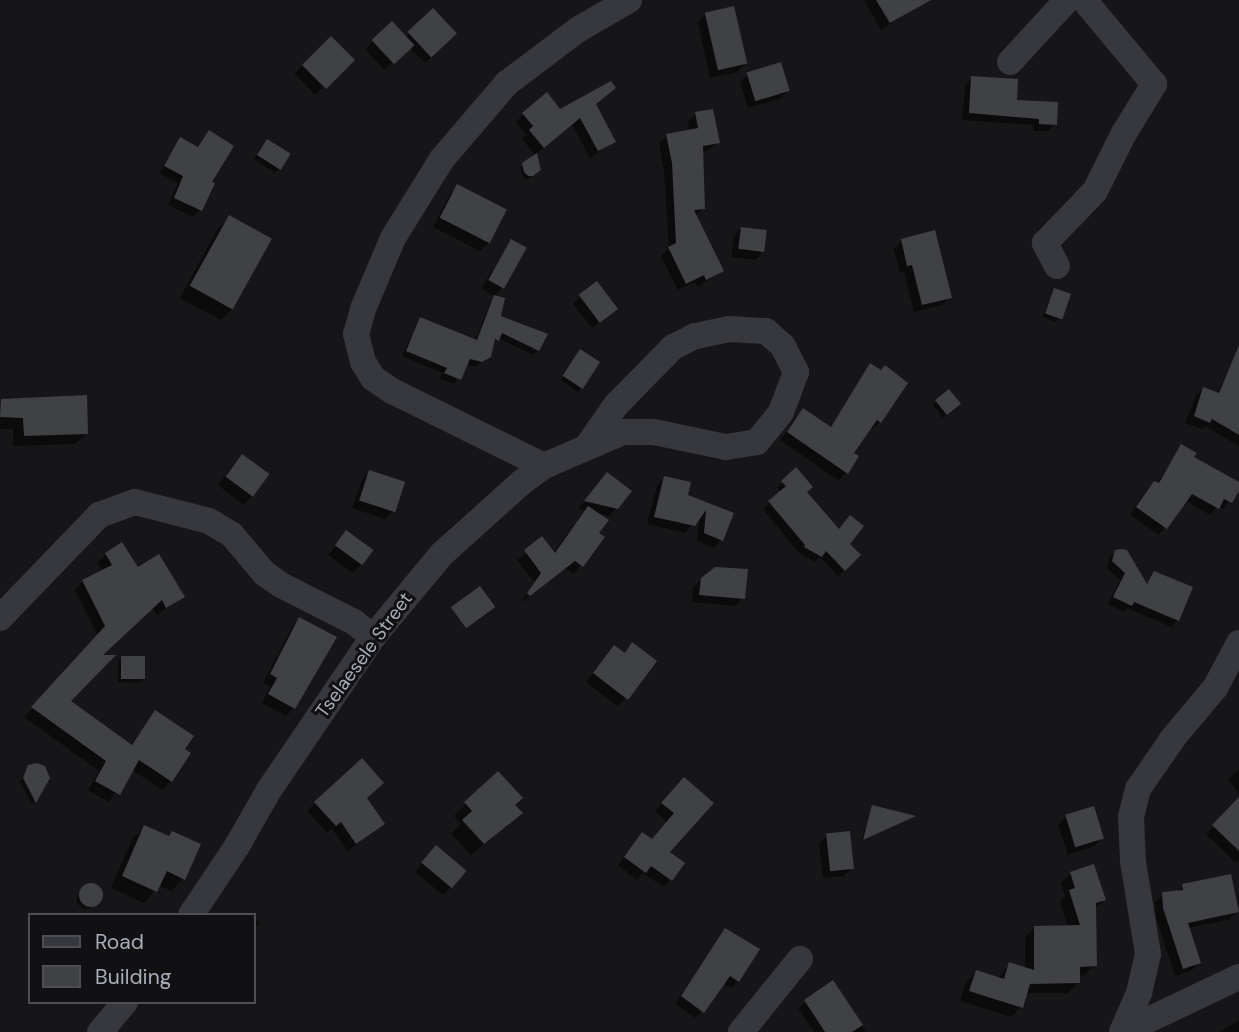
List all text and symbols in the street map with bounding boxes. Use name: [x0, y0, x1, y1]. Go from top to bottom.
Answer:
street label: Tselaesele Street: [311, 588, 417, 722]
legend: [28, 913, 256, 1004]
text: Road: [95, 928, 144, 956]
text: Building: [95, 963, 171, 991]

